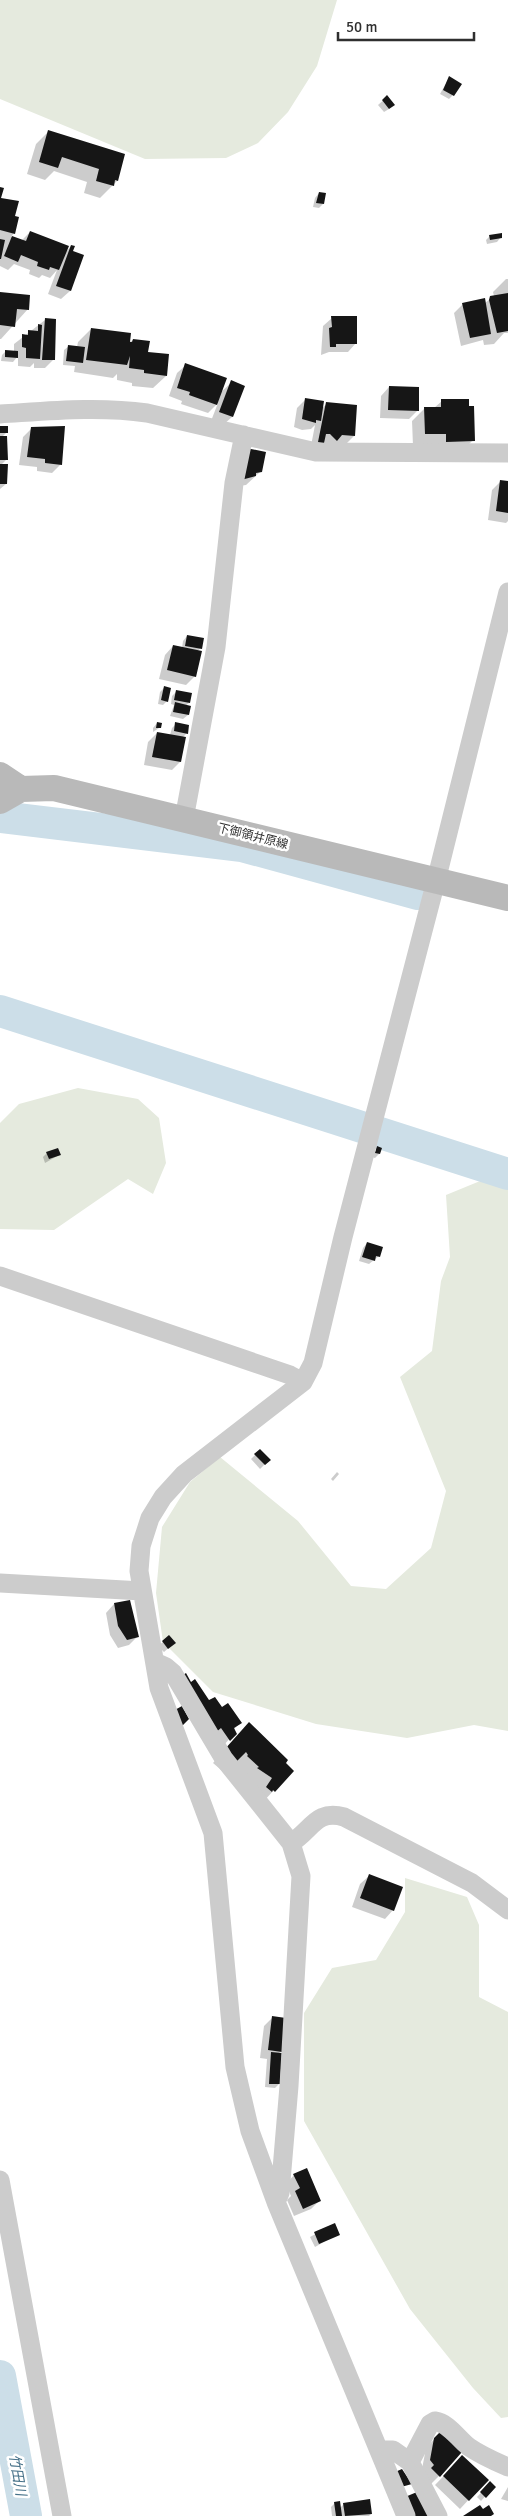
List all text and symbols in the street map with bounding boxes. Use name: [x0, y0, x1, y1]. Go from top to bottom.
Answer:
scale bar: [338, 10, 474, 42]
text: 50 m: [346, 18, 377, 36]
street label: 下御領井原線: [216, 820, 290, 852]
water label: 竹田川: [5, 2453, 30, 2499]

